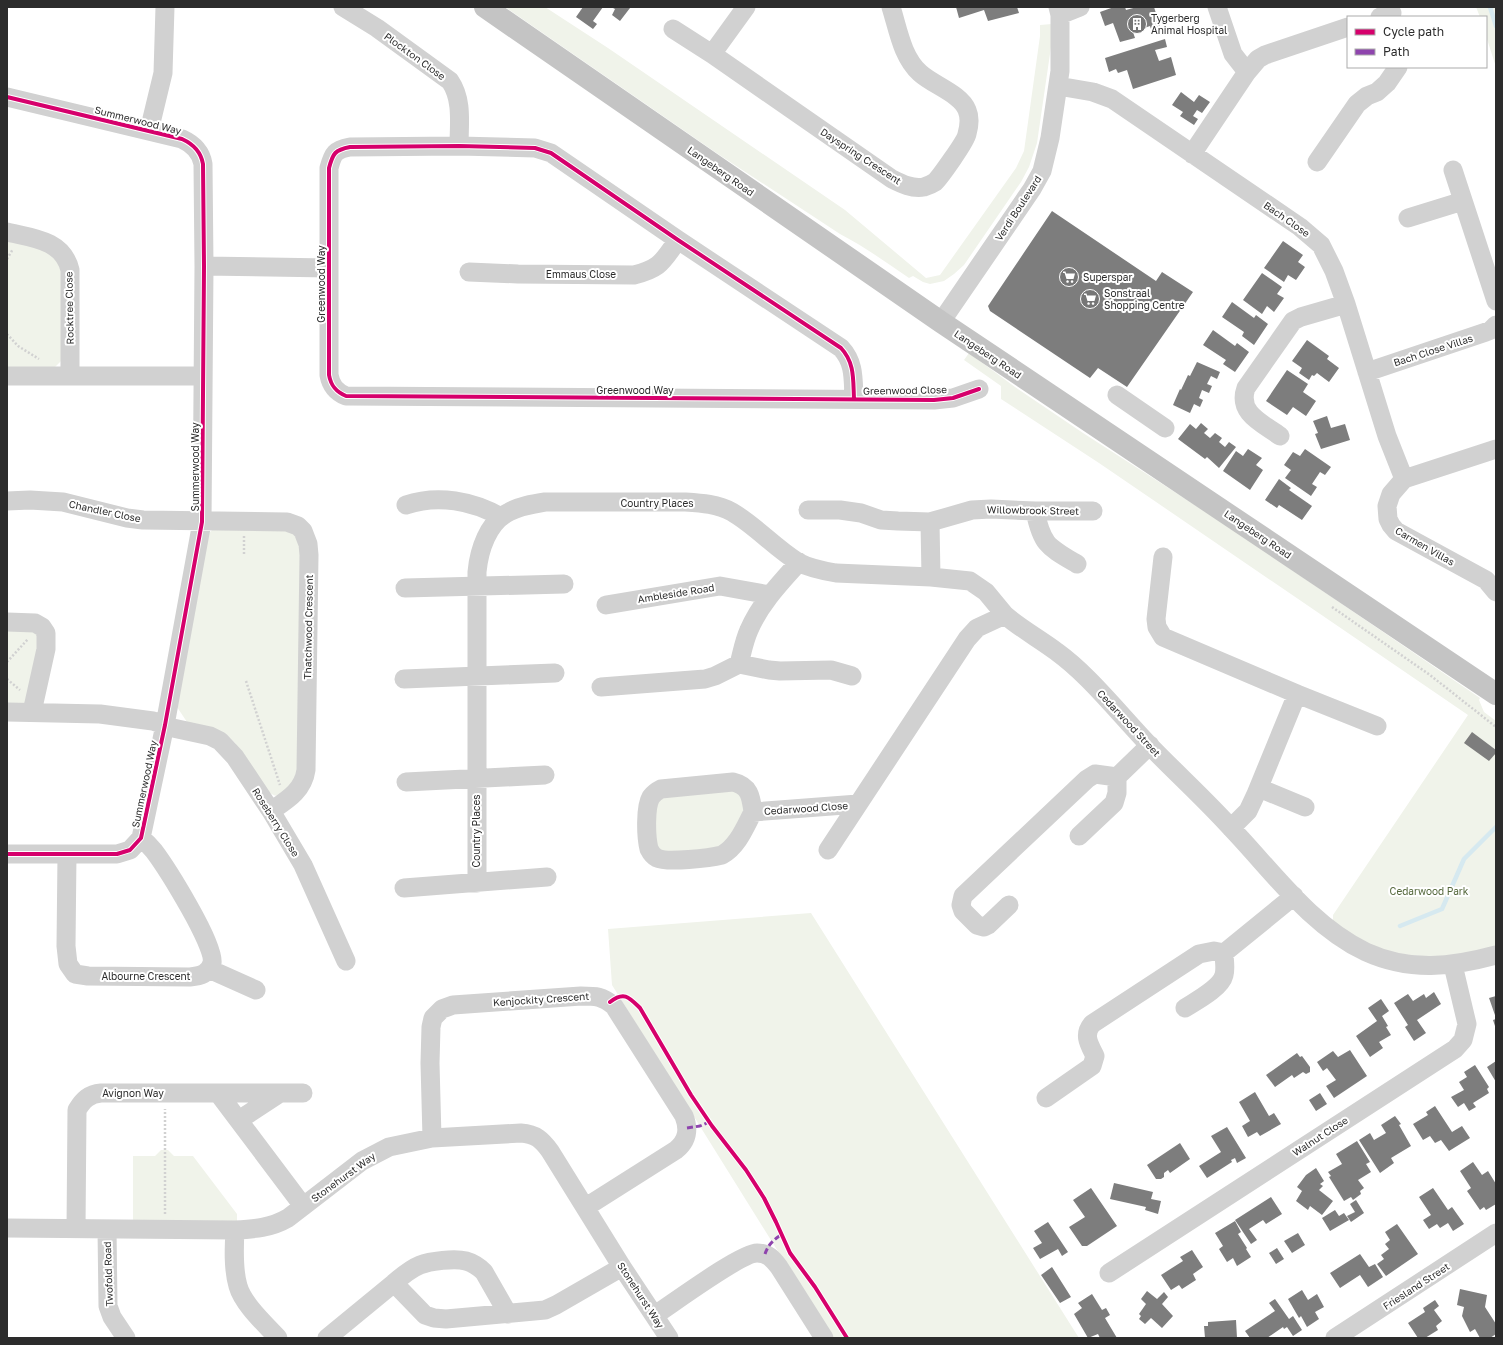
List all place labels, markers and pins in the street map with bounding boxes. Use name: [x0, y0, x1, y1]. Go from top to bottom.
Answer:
place label: Tygerberg Animal Hospital: [1151, 12, 1227, 36]
building icon: Tygerberg Animal Hospital: [1126, 13, 1148, 35]
supermarket icon: Superspar: [1058, 266, 1080, 288]
place label: Superspar: [1083, 271, 1132, 283]
place label: Sonstraal Shopping Centre: [1104, 287, 1185, 311]
supermarket icon: Sonstraal Shopping Centre: [1079, 288, 1101, 310]

